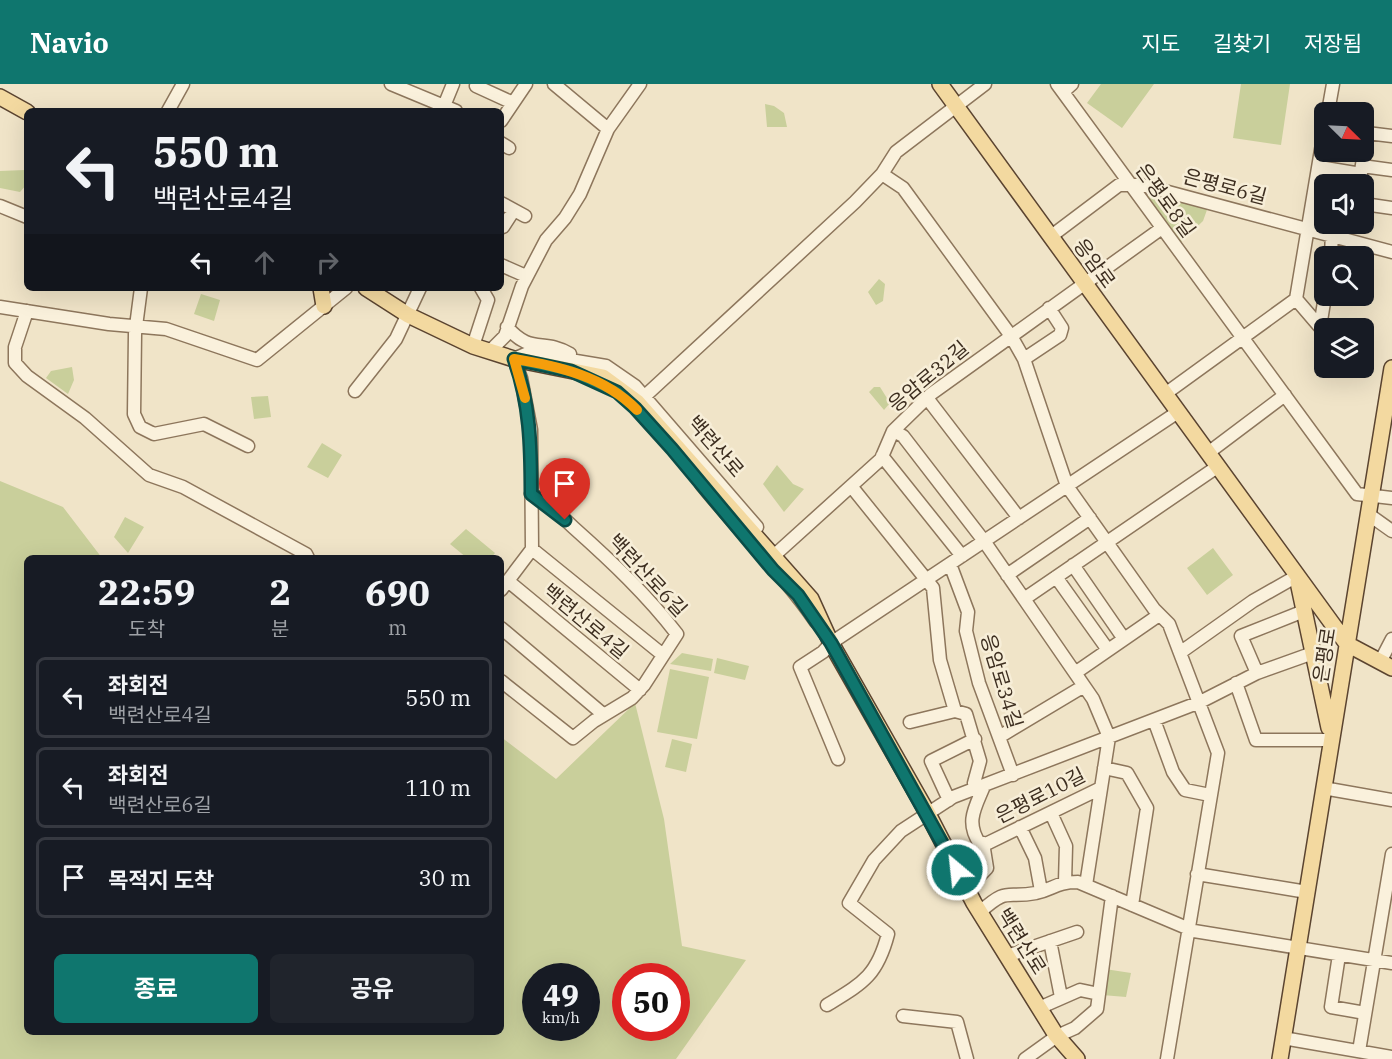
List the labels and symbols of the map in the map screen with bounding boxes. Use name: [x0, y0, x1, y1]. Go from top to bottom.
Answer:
north arrow: [1314, 102, 1374, 162]
street label: 은평로8길: [1130, 157, 1202, 243]
street label: 은평로6길: [1180, 162, 1270, 210]
street label: 응암로: [1068, 233, 1122, 293]
street label: 응암로32길: [882, 334, 974, 418]
street label: 백련산로: [682, 409, 750, 483]
pin: [539, 458, 590, 520]
street label: 백련산로6길: [603, 528, 693, 622]
street label: 백련산로4길: [537, 577, 635, 665]
street label: 은평로: [1306, 626, 1342, 684]
street label: 응암로34길: [975, 630, 1029, 732]
street label: 은평로10길: [990, 761, 1090, 829]
position arrow: [925, 838, 989, 902]
street label: 백련산로: [991, 903, 1053, 979]
speed limit sign: 50: [612, 963, 690, 1041]

